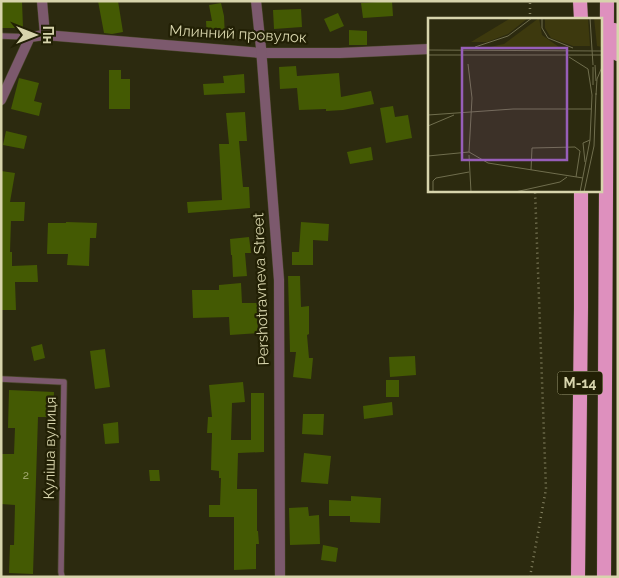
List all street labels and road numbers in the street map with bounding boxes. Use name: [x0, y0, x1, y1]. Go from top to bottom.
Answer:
street label: Млинний провулок: [169, 21, 307, 47]
street label: Pershotravneva Street: [249, 212, 273, 366]
road number: М-14: [558, 372, 602, 394]
street label: Куліша вулиця: [40, 396, 60, 500]

